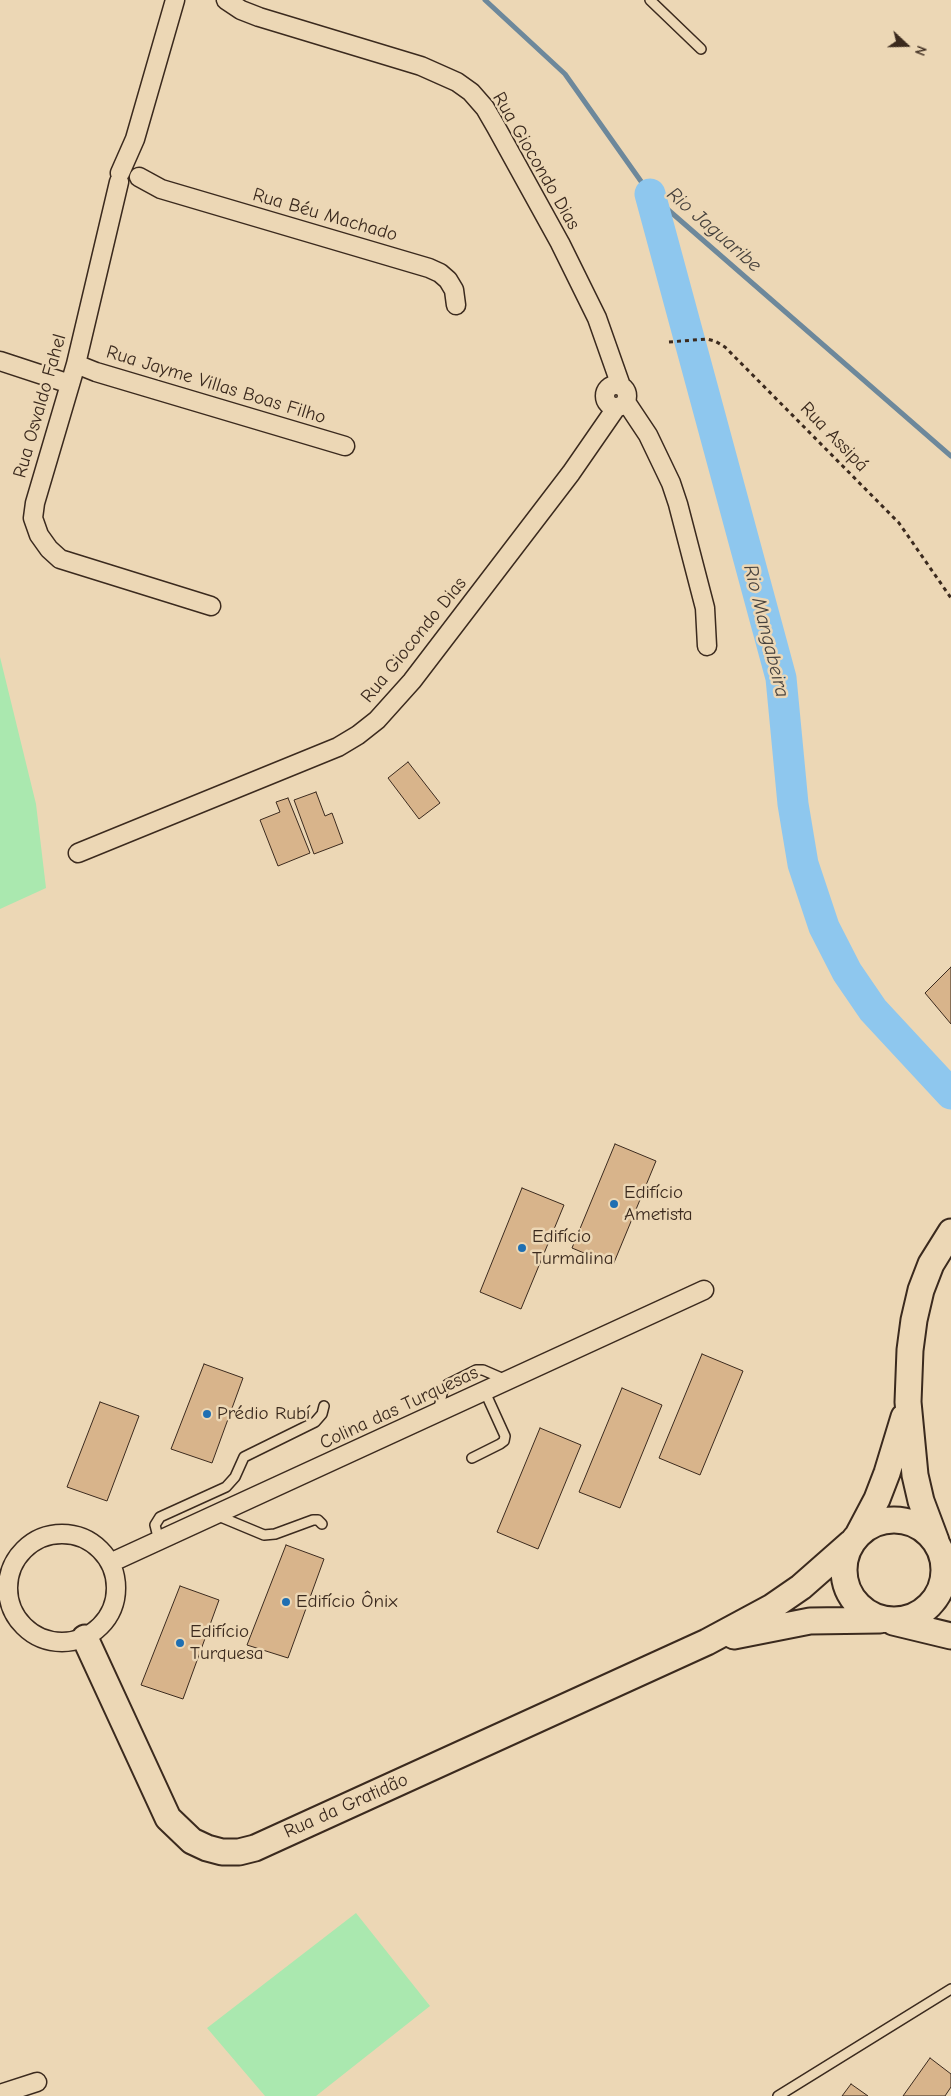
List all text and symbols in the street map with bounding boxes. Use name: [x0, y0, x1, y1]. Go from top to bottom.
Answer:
north arrow: [881, 20, 931, 70]
text: N: [911, 43, 930, 58]
street label: Rua Giocondo Dias: [487, 88, 585, 234]
water label: Rio Jaguaribe: [662, 182, 766, 278]
street label: Rua Béu Machado: [250, 183, 400, 247]
street label: Rua Osvaldo Fahel: [9, 331, 71, 481]
street label: Rua Jayme Villas Boas Filho: [104, 341, 328, 429]
street label: Rua Assipá: [795, 397, 873, 477]
water label: Rio Mangabeira: [738, 562, 794, 700]
street label: Rua Giocondo Dias: [356, 572, 472, 708]
place label: Edifício Ametista: [624, 1182, 693, 1226]
marker: Edifício Ametista: [608, 1198, 620, 1210]
place label: Edifício Turmalina: [532, 1226, 613, 1270]
marker: Edifício Turmalina: [516, 1242, 528, 1254]
street label: Colina das Turquesas: [316, 1361, 482, 1455]
place label: Prédio Rubí: [217, 1403, 310, 1425]
marker: Prédio Rubí: [201, 1408, 213, 1420]
place label: Edifício Ônix: [296, 1591, 397, 1613]
marker: Edifício Ônix: [280, 1596, 292, 1608]
place label: Edifício Turquesa: [190, 1621, 264, 1665]
marker: Edifício Turquesa: [174, 1637, 186, 1649]
street label: Rua da Gratidão: [280, 1768, 412, 1844]

